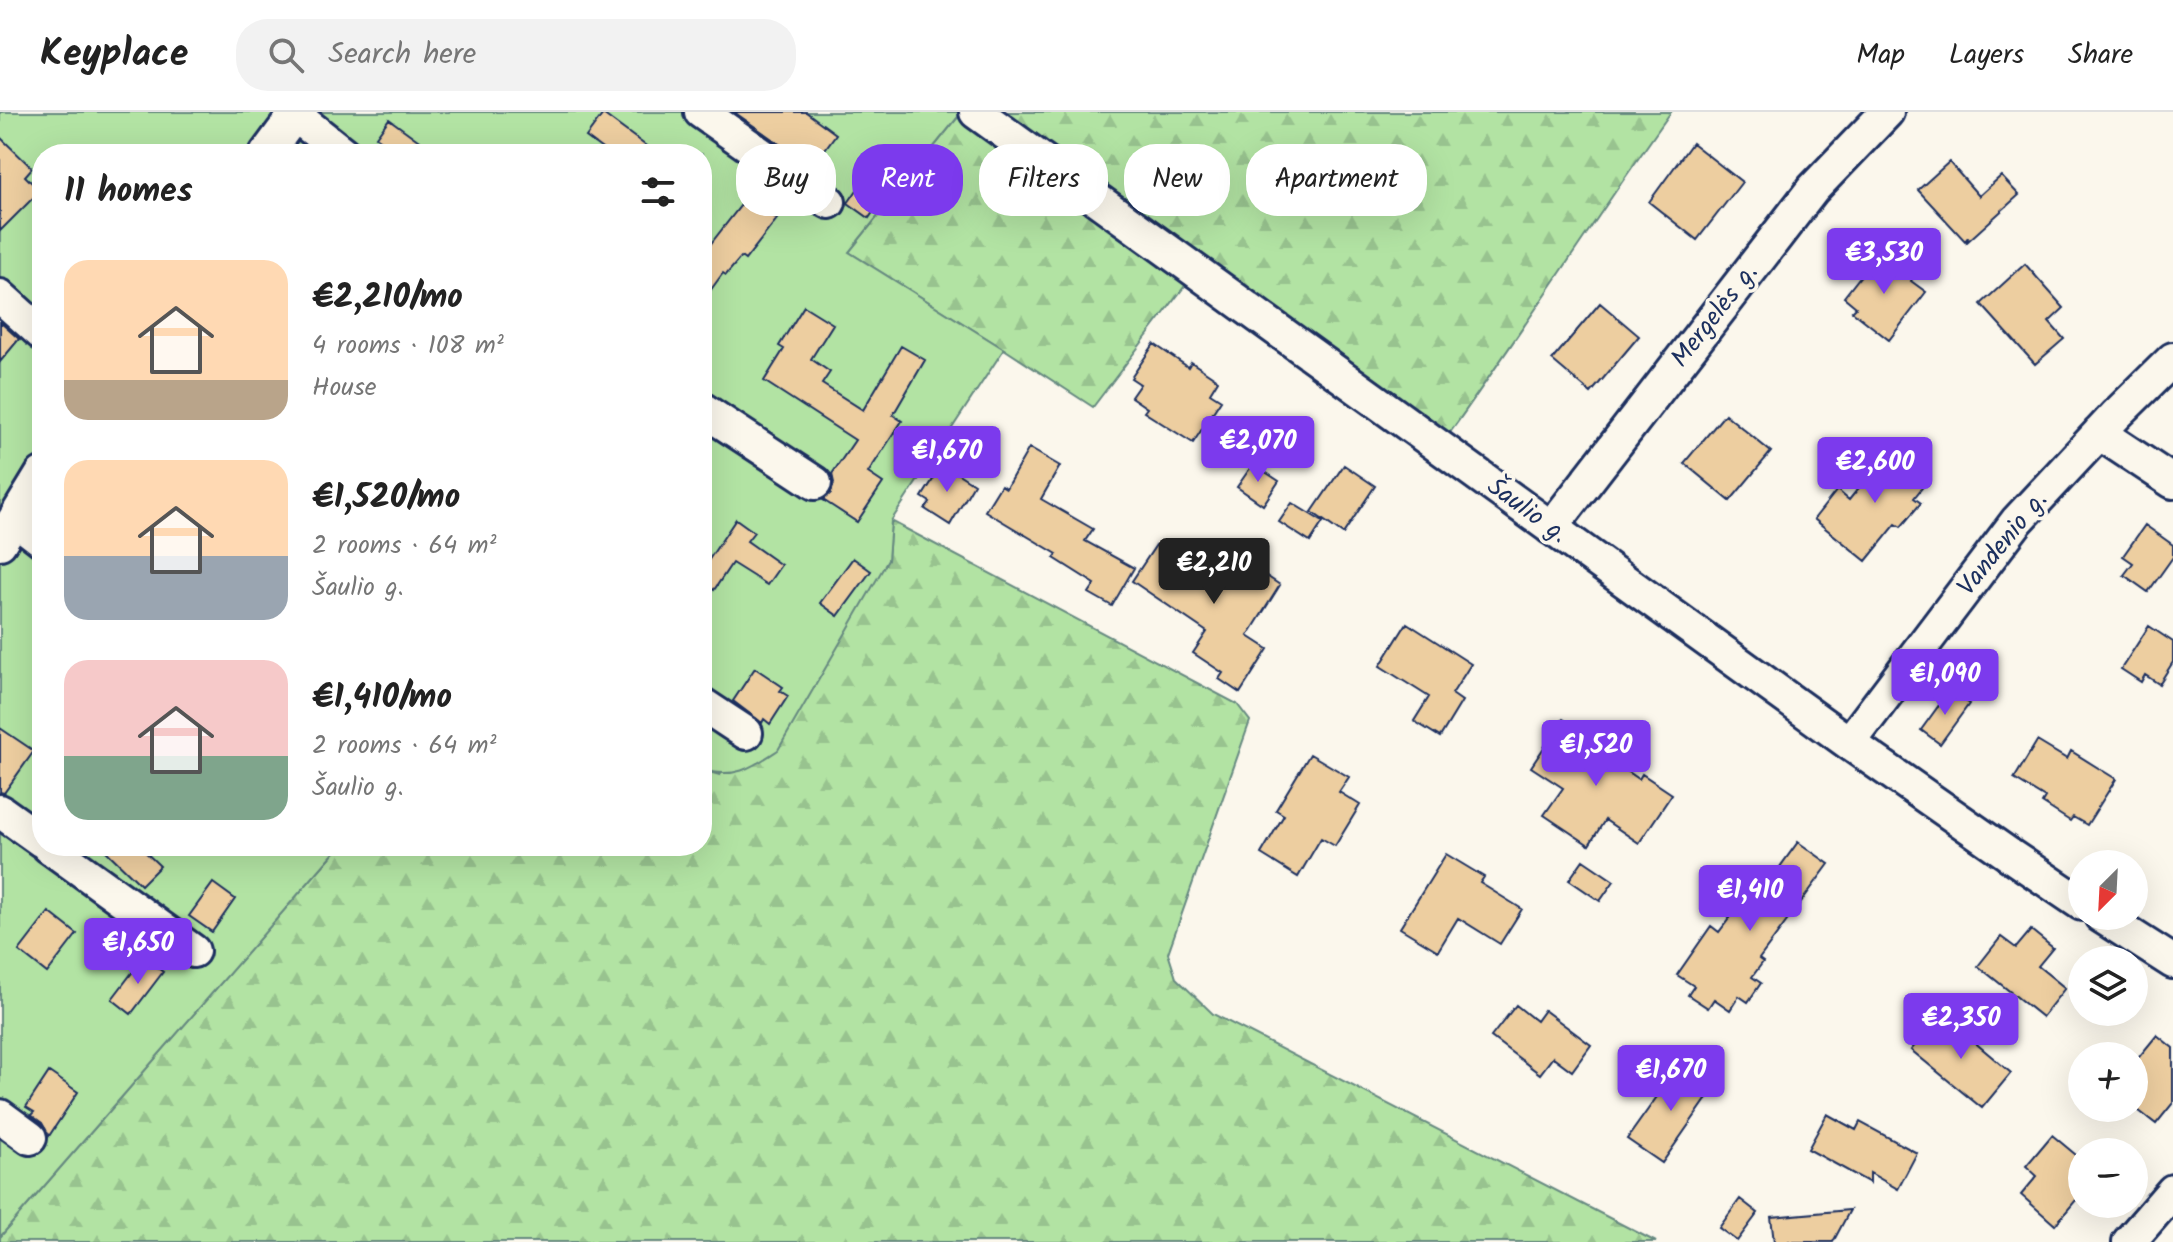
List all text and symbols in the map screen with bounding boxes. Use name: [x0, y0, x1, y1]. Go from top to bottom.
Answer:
search box: [236, 19, 796, 91]
text: Keyplace: [40, 25, 188, 85]
text: Search here: [328, 31, 476, 79]
icon: search: [264, 33, 308, 77]
text: Map: [1856, 33, 1905, 78]
text: Layers: [1949, 33, 2024, 78]
text: Share: [2068, 33, 2133, 78]
chip: Buy: [736, 144, 836, 216]
chip: Rent: [852, 144, 963, 216]
chip: Filters: [979, 144, 1108, 216]
chip: New: [1124, 144, 1230, 216]
chip: Apartment: [1246, 144, 1427, 216]
text: 11 homes: [64, 165, 193, 219]
icon: filters: [636, 170, 680, 214]
pin: €3,530: [1819, 228, 1949, 296]
text: €3,530: [1845, 233, 1923, 275]
street label: Mergelės g.: [1661, 255, 1769, 377]
text: €2,210/mo: [312, 271, 463, 325]
icon: home: [128, 292, 224, 388]
text: 4 rooms · 108 m²: [312, 325, 504, 367]
text: House: [312, 367, 376, 409]
pin: €2,070: [1193, 416, 1323, 484]
text: €2,070: [1219, 421, 1297, 463]
pin: €1,670: [882, 426, 1012, 494]
text: €1,670: [912, 431, 982, 473]
pin: €2,600: [1810, 437, 1940, 505]
text: €2,600: [1835, 442, 1915, 484]
street label: Šaulio g.: [1478, 467, 1576, 555]
text: €1,520/mo: [312, 471, 460, 525]
street label: Vandenio g.: [1947, 482, 2059, 606]
icon: home: [128, 492, 224, 588]
text: 2 rooms · 64 m²: [312, 525, 496, 567]
pin: €2,210: [1149, 538, 1279, 606]
text: €2,210: [1177, 543, 1251, 585]
text: Šaulio g.: [312, 567, 404, 609]
pin: €1,090: [1880, 649, 2010, 717]
text: €1,090: [1910, 654, 1980, 696]
text: €1,410/mo: [312, 671, 452, 725]
icon: home: [128, 692, 224, 788]
pin: €1,520: [1531, 720, 1661, 788]
text: 2 rooms · 64 m²: [312, 725, 496, 767]
text: €1,520: [1560, 725, 1632, 767]
text: Šaulio g.: [312, 767, 404, 809]
north arrow: [2068, 850, 2148, 930]
map controls: [2068, 850, 2148, 1218]
pin: €1,410: [1685, 865, 1815, 933]
text: €1,410: [1717, 870, 1783, 912]
pin: €1,650: [73, 918, 203, 986]
text: €1,650: [102, 923, 174, 965]
button: layers: [2068, 946, 2148, 1026]
pin: €2,350: [1896, 993, 2026, 1061]
text: €2,350: [1921, 998, 2001, 1040]
button: +: [2068, 1042, 2148, 1122]
pin: €1,670: [1606, 1045, 1736, 1113]
text: €1,670: [1636, 1050, 1706, 1092]
button: −: [2068, 1138, 2148, 1218]

